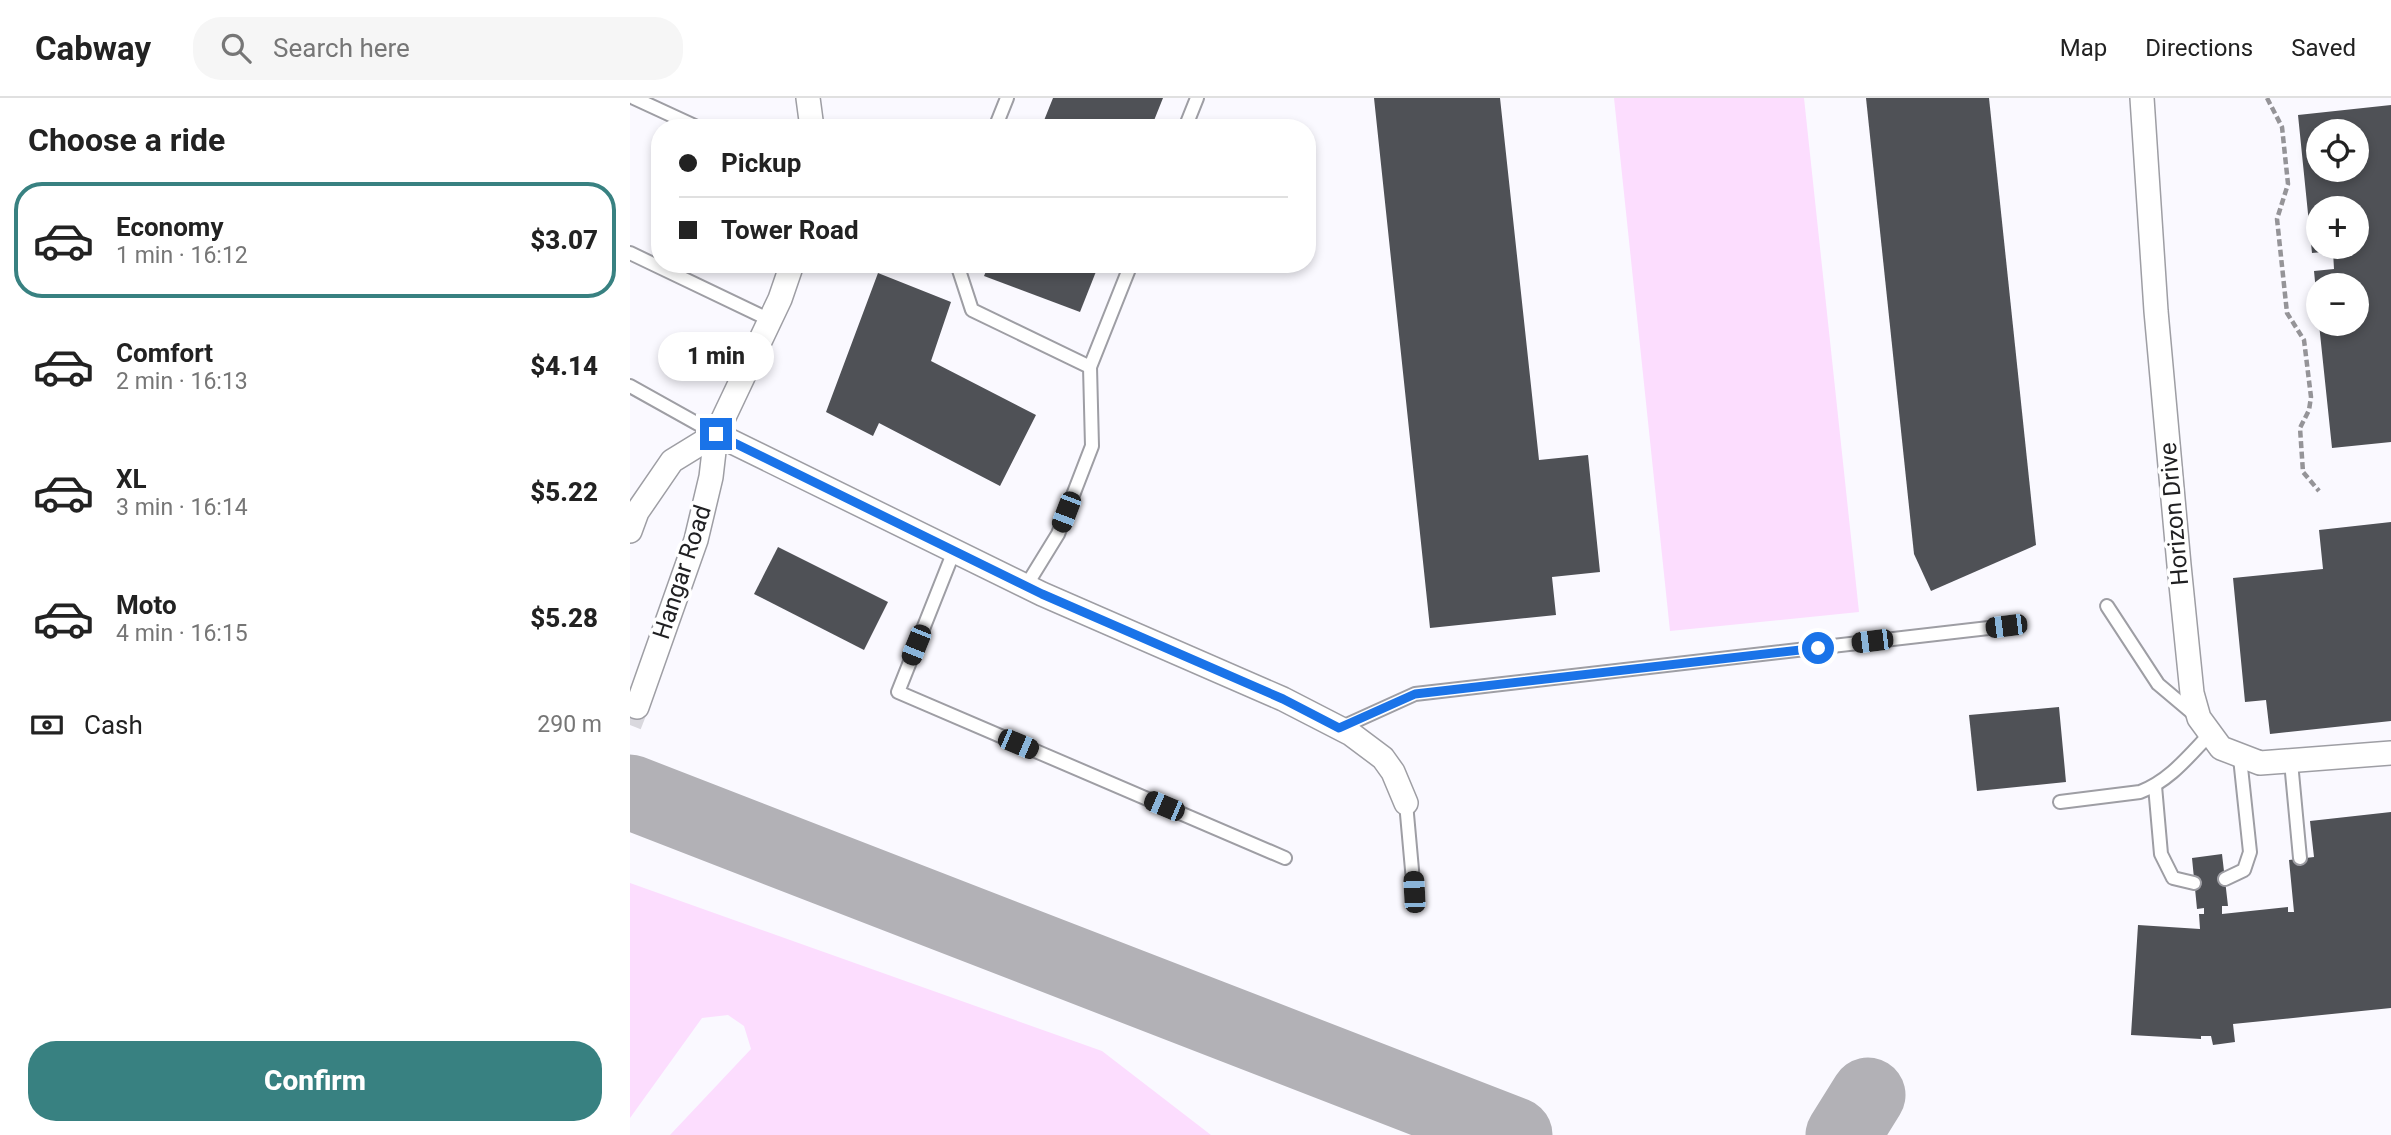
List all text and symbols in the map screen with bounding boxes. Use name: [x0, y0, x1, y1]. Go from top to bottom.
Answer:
search box: [193, 17, 683, 80]
text: Cabway: [35, 29, 151, 68]
icon: search: [217, 29, 255, 67]
text: Search here: [273, 33, 410, 63]
text: Map: [2060, 34, 2107, 62]
text: Directions: [2145, 34, 2253, 62]
text: Saved: [2291, 34, 2356, 62]
map controls: [2306, 119, 2369, 336]
button: locate: [2306, 119, 2369, 182]
text: Choose a ride: [28, 121, 225, 159]
text: Pickup: [721, 148, 801, 178]
button: +: [2306, 196, 2369, 259]
icon: car: [32, 209, 95, 272]
text: Economy: [116, 212, 223, 242]
text: Tower Road: [721, 215, 859, 245]
text: $3.07: [530, 225, 598, 255]
text: 1 min · 16:12: [116, 242, 248, 269]
button: −: [2306, 273, 2369, 336]
callout: 1 min: [658, 332, 774, 382]
icon: car: [32, 335, 95, 398]
text: Comfort: [116, 338, 213, 368]
text: 1 min: [687, 343, 745, 370]
text: $4.14: [530, 351, 598, 381]
text: 2 min · 16:13: [116, 368, 248, 395]
route end: [700, 418, 732, 450]
street label: Horizon Drive: [2154, 441, 2194, 587]
icon: car: [32, 461, 95, 524]
text: XL: [116, 464, 147, 494]
text: $5.22: [530, 477, 598, 507]
car: [1049, 489, 1084, 535]
text: 3 min · 16:14: [116, 494, 248, 521]
street label: Hangar Road: [647, 502, 717, 642]
icon: car: [32, 587, 95, 650]
text: Moto: [116, 590, 177, 620]
text: $5.28: [530, 603, 598, 633]
car: [1984, 613, 2029, 639]
text: 4 min · 16:15: [116, 620, 248, 647]
car: [899, 622, 934, 668]
car: [1850, 628, 1895, 654]
route start: [1802, 632, 1834, 664]
icon: cash: [28, 706, 66, 744]
text: Cash: [84, 710, 143, 740]
text: 290 m: [537, 711, 602, 738]
car: [995, 726, 1042, 762]
car: [1141, 788, 1188, 824]
car: [1403, 870, 1426, 914]
button: Confirm: [28, 1041, 602, 1121]

